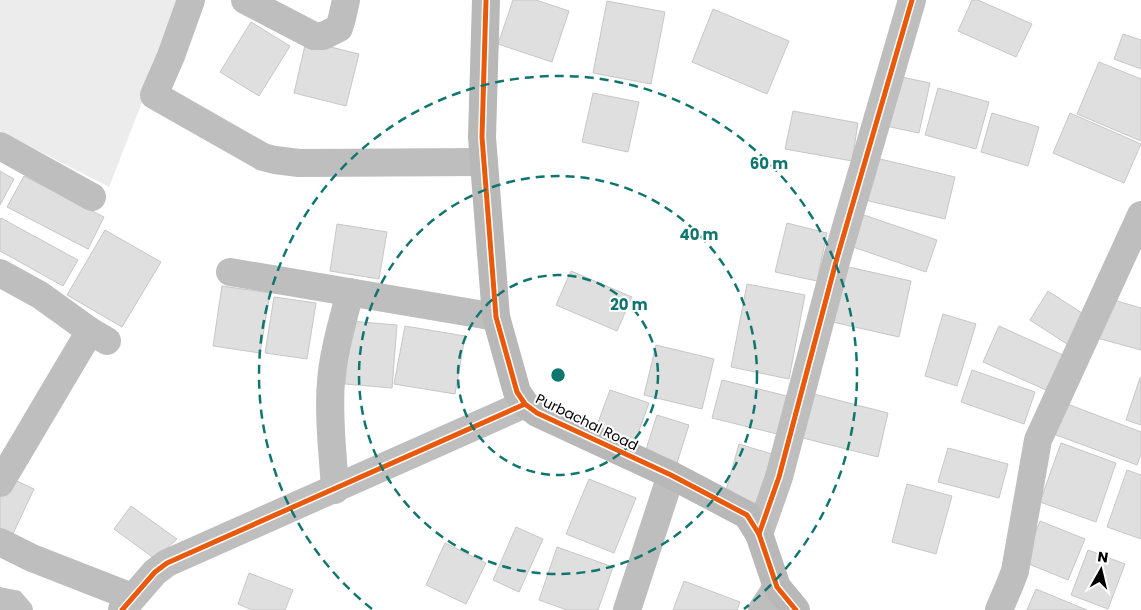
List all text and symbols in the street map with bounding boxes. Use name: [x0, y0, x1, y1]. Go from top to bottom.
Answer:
text: 60 m: [750, 153, 788, 174]
text: 40 m: [679, 224, 719, 245]
text: 20 m: [610, 294, 648, 315]
centre of rings: [549, 366, 567, 384]
street label: Purbachal Road: [532, 389, 642, 455]
north arrow: [1076, 545, 1126, 595]
text: N: [1096, 546, 1109, 568]

